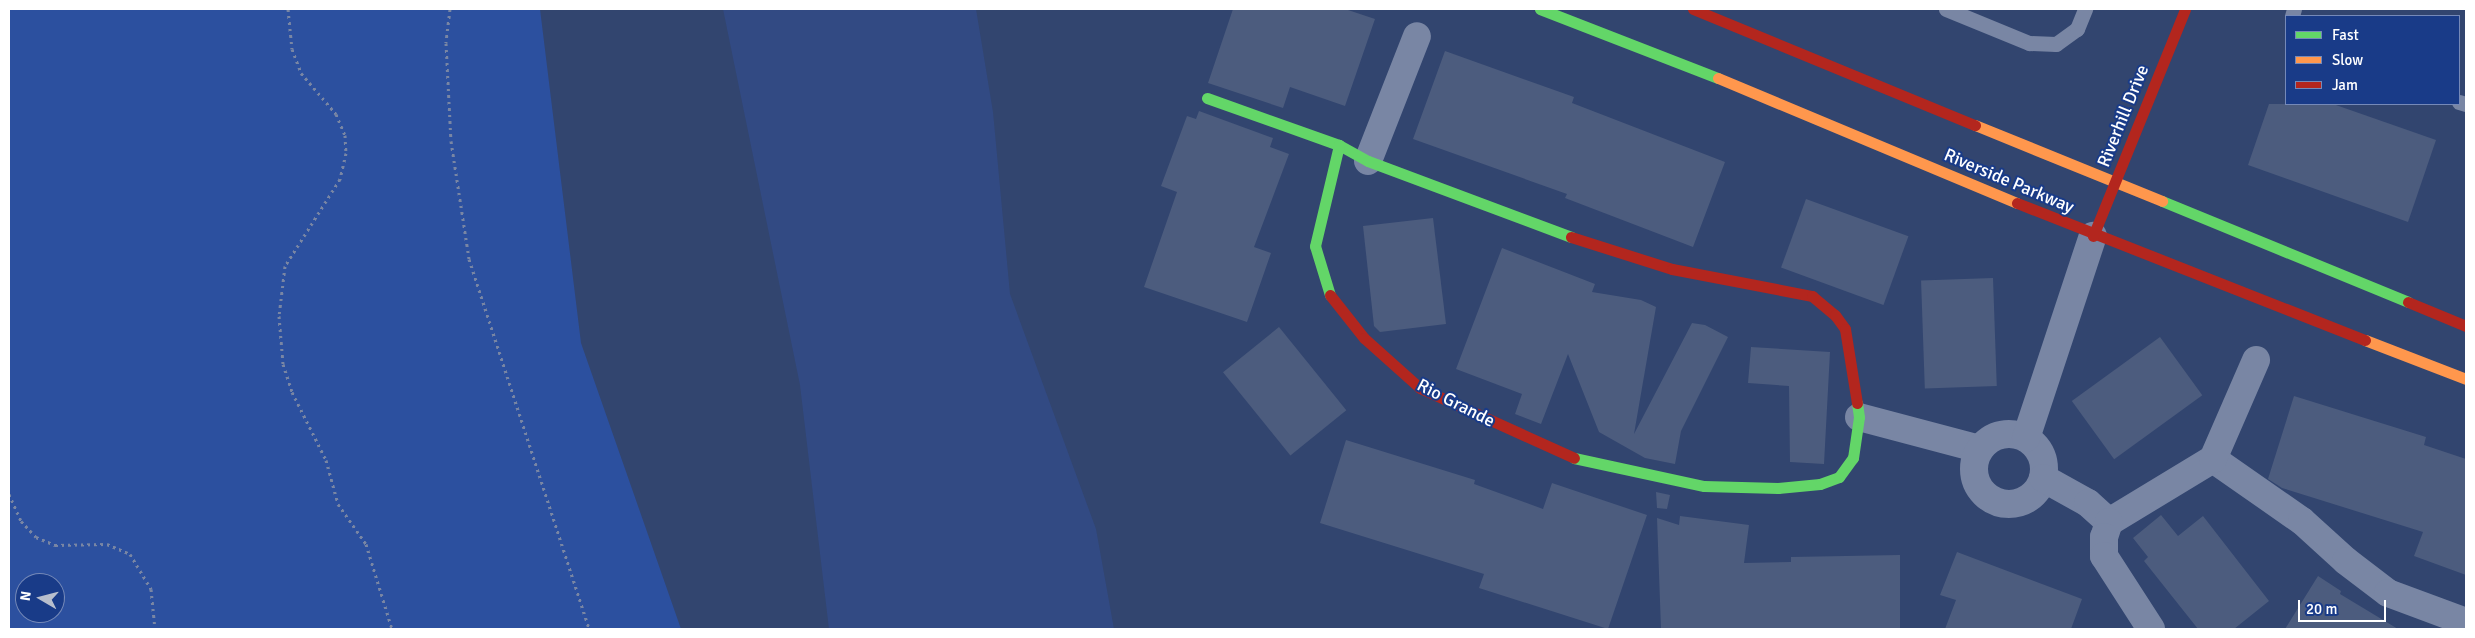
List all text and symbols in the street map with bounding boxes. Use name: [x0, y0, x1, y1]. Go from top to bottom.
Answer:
legend: [2285, 15, 2460, 105]
text: Fast: [2332, 26, 2359, 44]
text: Slow: [2332, 51, 2363, 69]
street label: Riverhill Drive: [2093, 62, 2153, 170]
text: Jam: [2332, 76, 2358, 94]
street label: Riverside Parkway: [1941, 144, 2077, 218]
street label: Rio Grande: [1413, 374, 1499, 432]
north arrow: [15, 573, 65, 623]
text: N: [17, 590, 35, 602]
scale bar: [2300, 590, 2388, 622]
text: 20 m: [2306, 600, 2337, 618]

